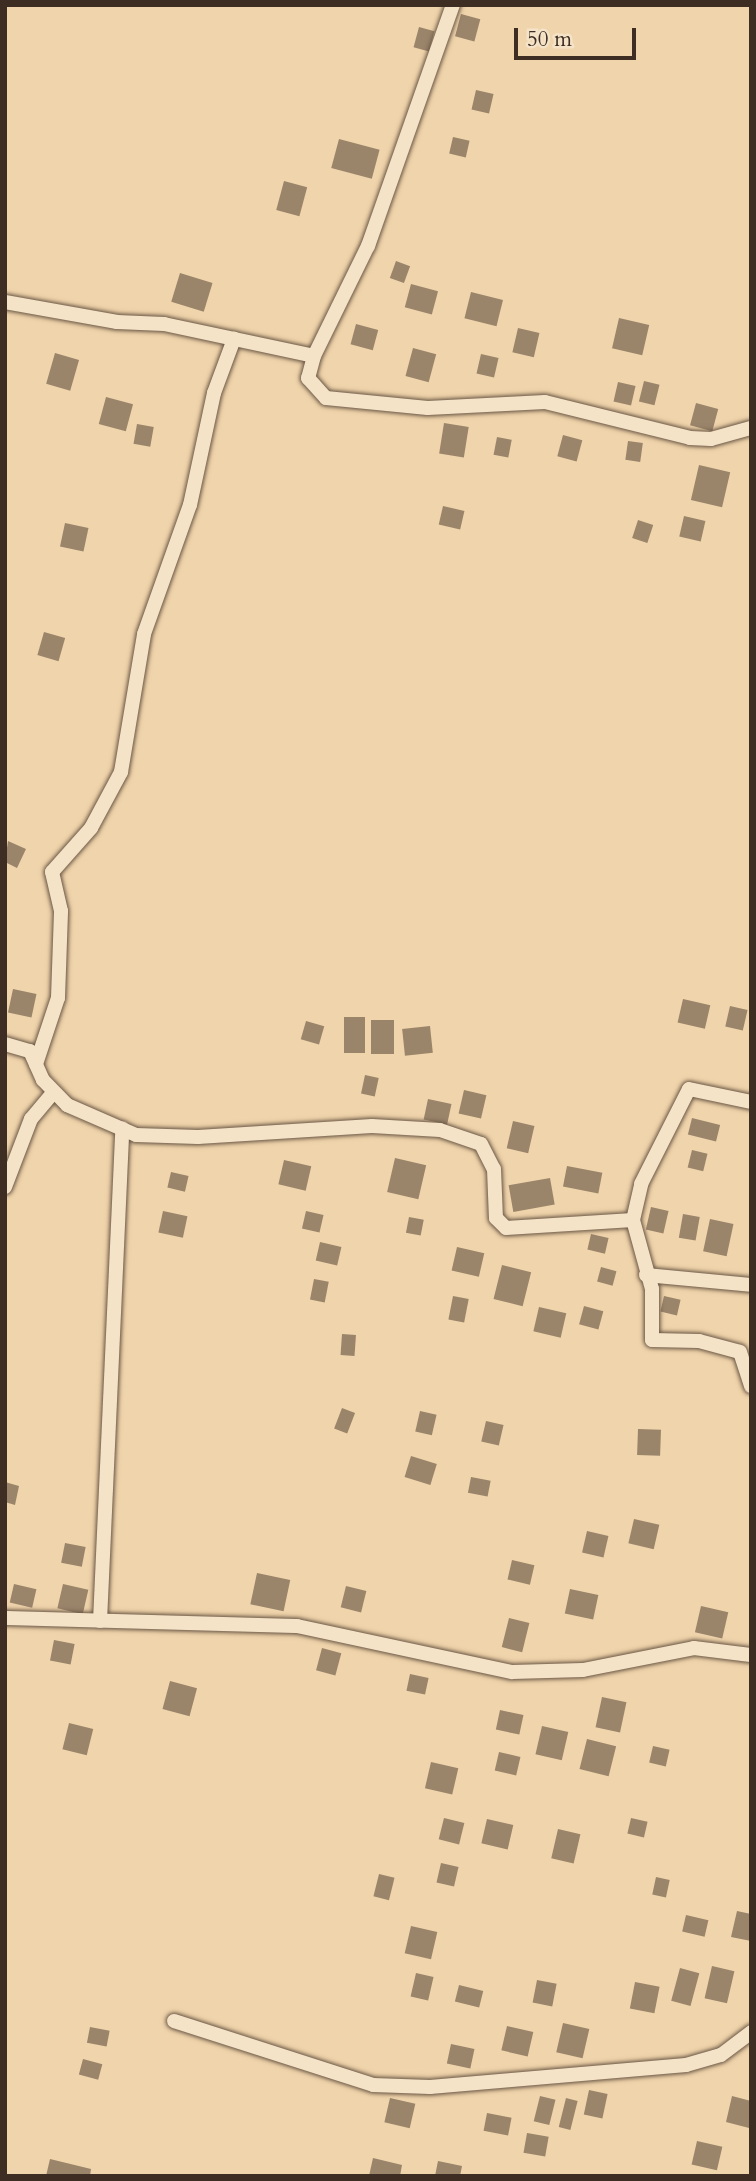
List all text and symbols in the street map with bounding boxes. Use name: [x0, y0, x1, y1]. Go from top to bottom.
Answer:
scale bar: [518, 14, 640, 58]
text: 50 m: [527, 25, 572, 54]

